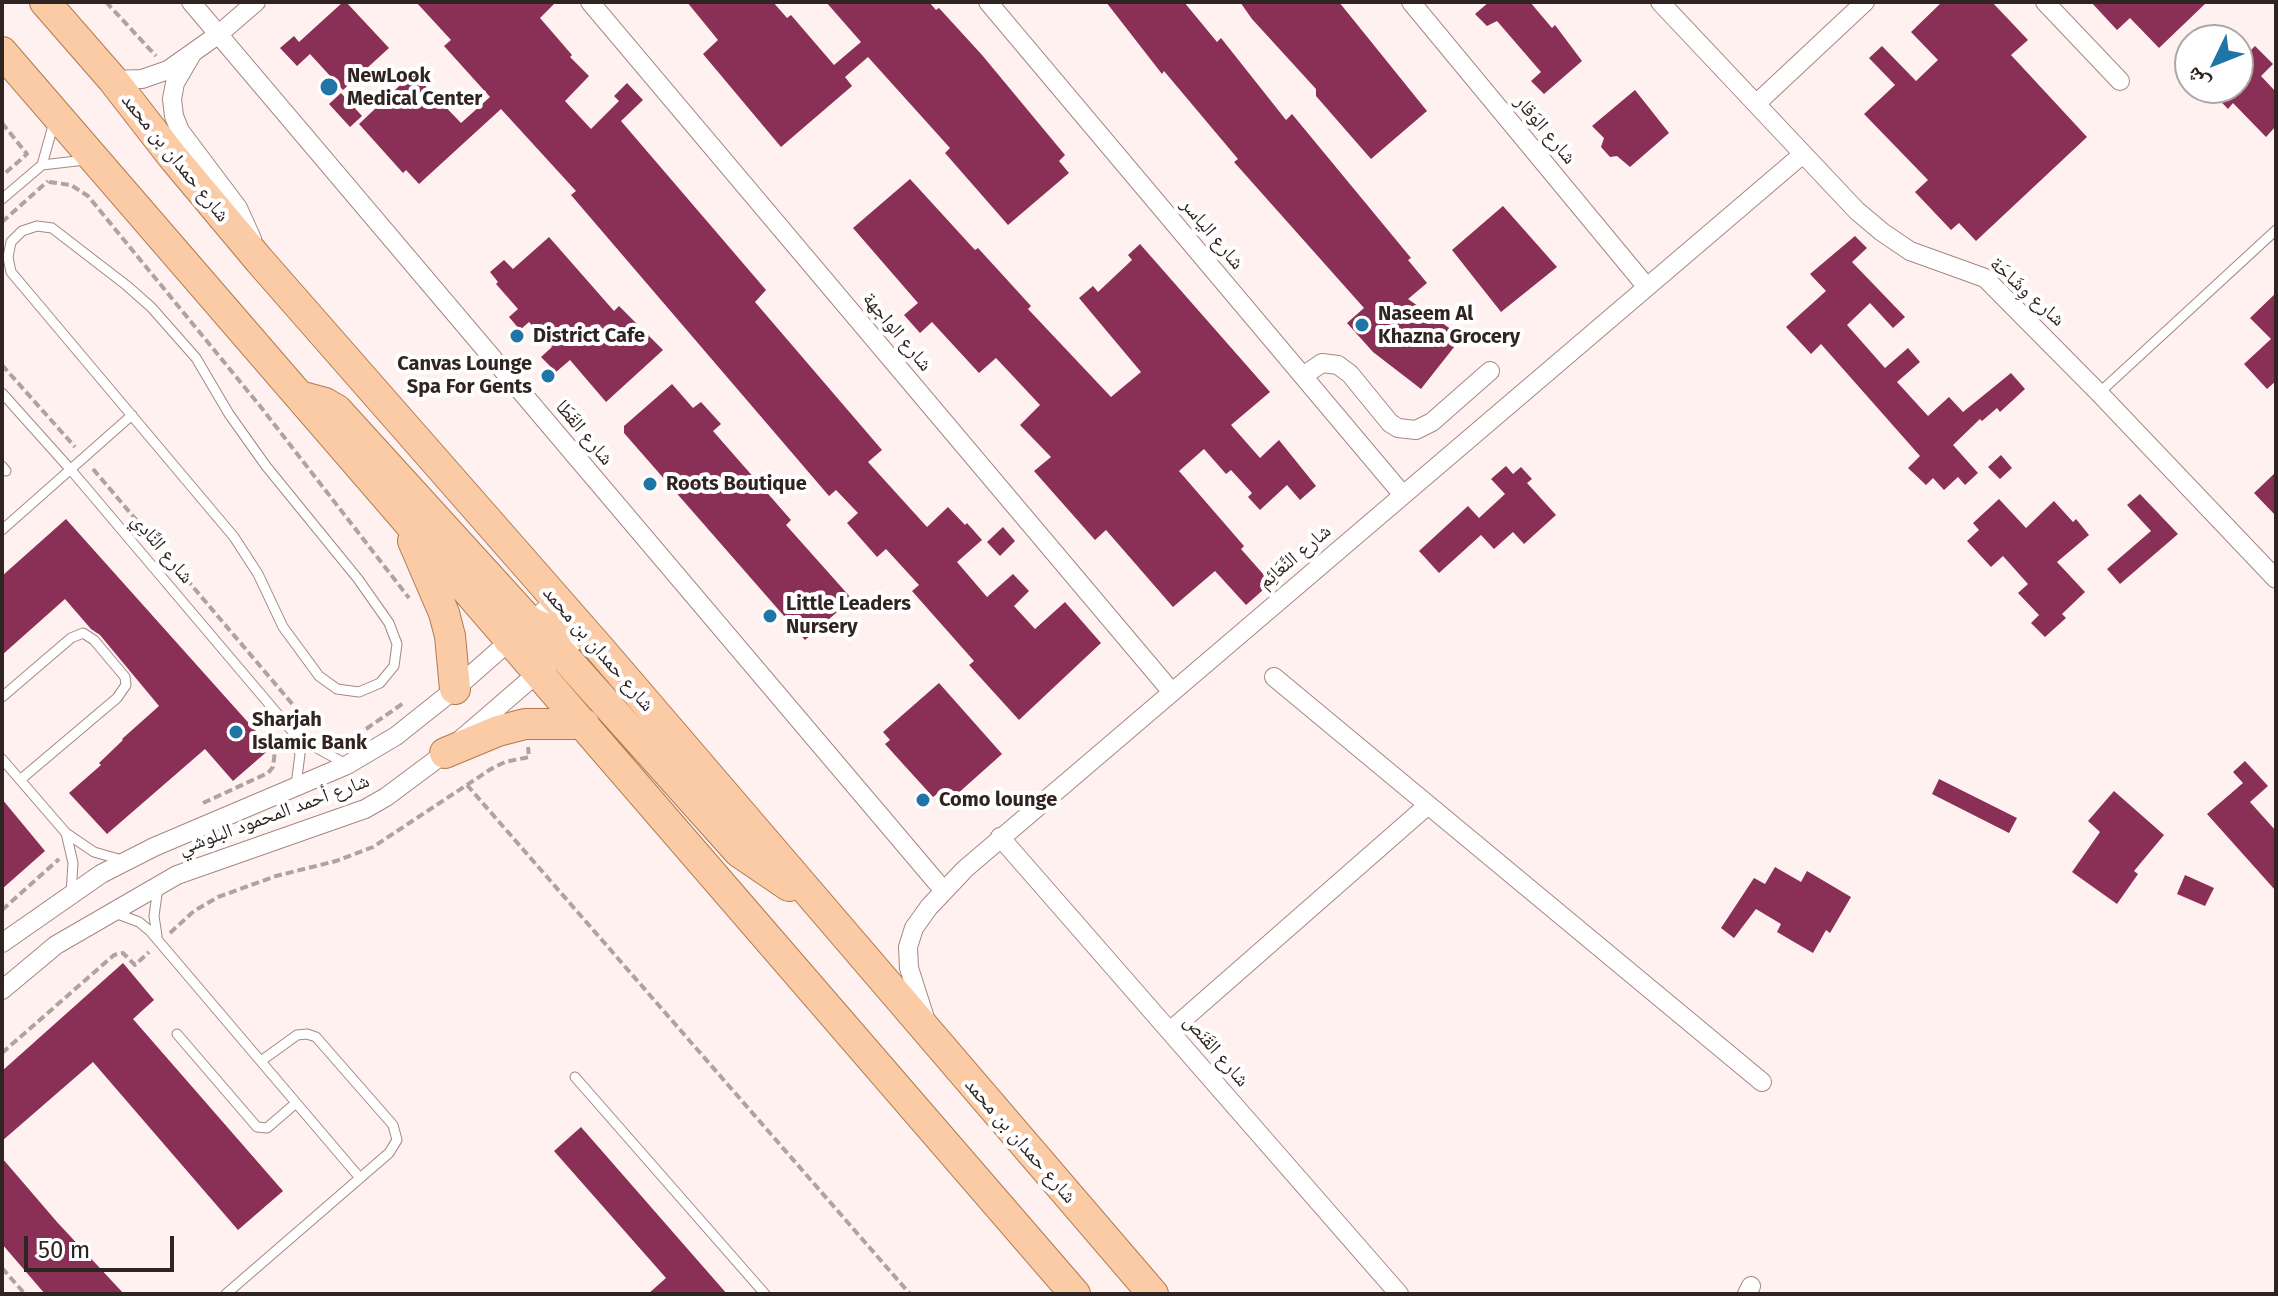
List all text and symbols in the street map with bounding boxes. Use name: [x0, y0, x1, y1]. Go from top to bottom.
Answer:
north arrow: [2174, 24, 2254, 104]
text: ش: [2180, 62, 2215, 97]
place label: NewLook Medical Center: [347, 64, 482, 111]
marker: NewLook Medical Center: [318, 76, 340, 98]
street label: شارع حمدان بن محمد: [116, 89, 234, 227]
street label: شارع الوَقار: [1509, 91, 1581, 169]
street label: شارع الياسر: [1175, 193, 1249, 275]
street label: شارع وِشَاحَة: [1985, 252, 2069, 332]
street label: شارع الواجهة: [857, 288, 937, 376]
place label: Naseem Al Khazna Grocery: [1378, 302, 1520, 349]
marker: Naseem Al Khazna Grocery: [1353, 316, 1371, 334]
place label: District Cafe: [533, 324, 645, 348]
marker: District Cafe: [508, 327, 526, 345]
place label: Canvas Lounge Spa For Gents: [397, 352, 532, 399]
marker: Canvas Lounge Spa For Gents: [539, 367, 557, 385]
street label: شارع القَطَا: [550, 396, 618, 470]
place label: Roots Boutique: [666, 472, 807, 496]
marker: Roots Boutique: [641, 475, 659, 493]
street label: شارع النَّادِي: [126, 509, 198, 589]
street label: شارع النَّعَائِم: [1254, 520, 1336, 594]
street label: شارع حمدان بن محمد: [537, 581, 659, 717]
place label: Little Leaders Nursery: [786, 592, 911, 639]
marker: Little Leaders Nursery: [761, 607, 779, 625]
place label: Sharjah Islamic Bank: [252, 708, 367, 755]
marker: Sharjah Islamic Bank: [227, 723, 245, 741]
street label: شارع أحمد المحمود البلوشي: [175, 769, 373, 861]
place label: Como lounge: [939, 788, 1057, 812]
marker: Como lounge: [914, 791, 932, 809]
street label: شارع القَنَص: [1178, 1010, 1254, 1092]
street label: شارع حمدان بن محمد: [959, 1073, 1081, 1209]
scale bar: [28, 1220, 178, 1270]
text: 50 m: [38, 1236, 90, 1264]

